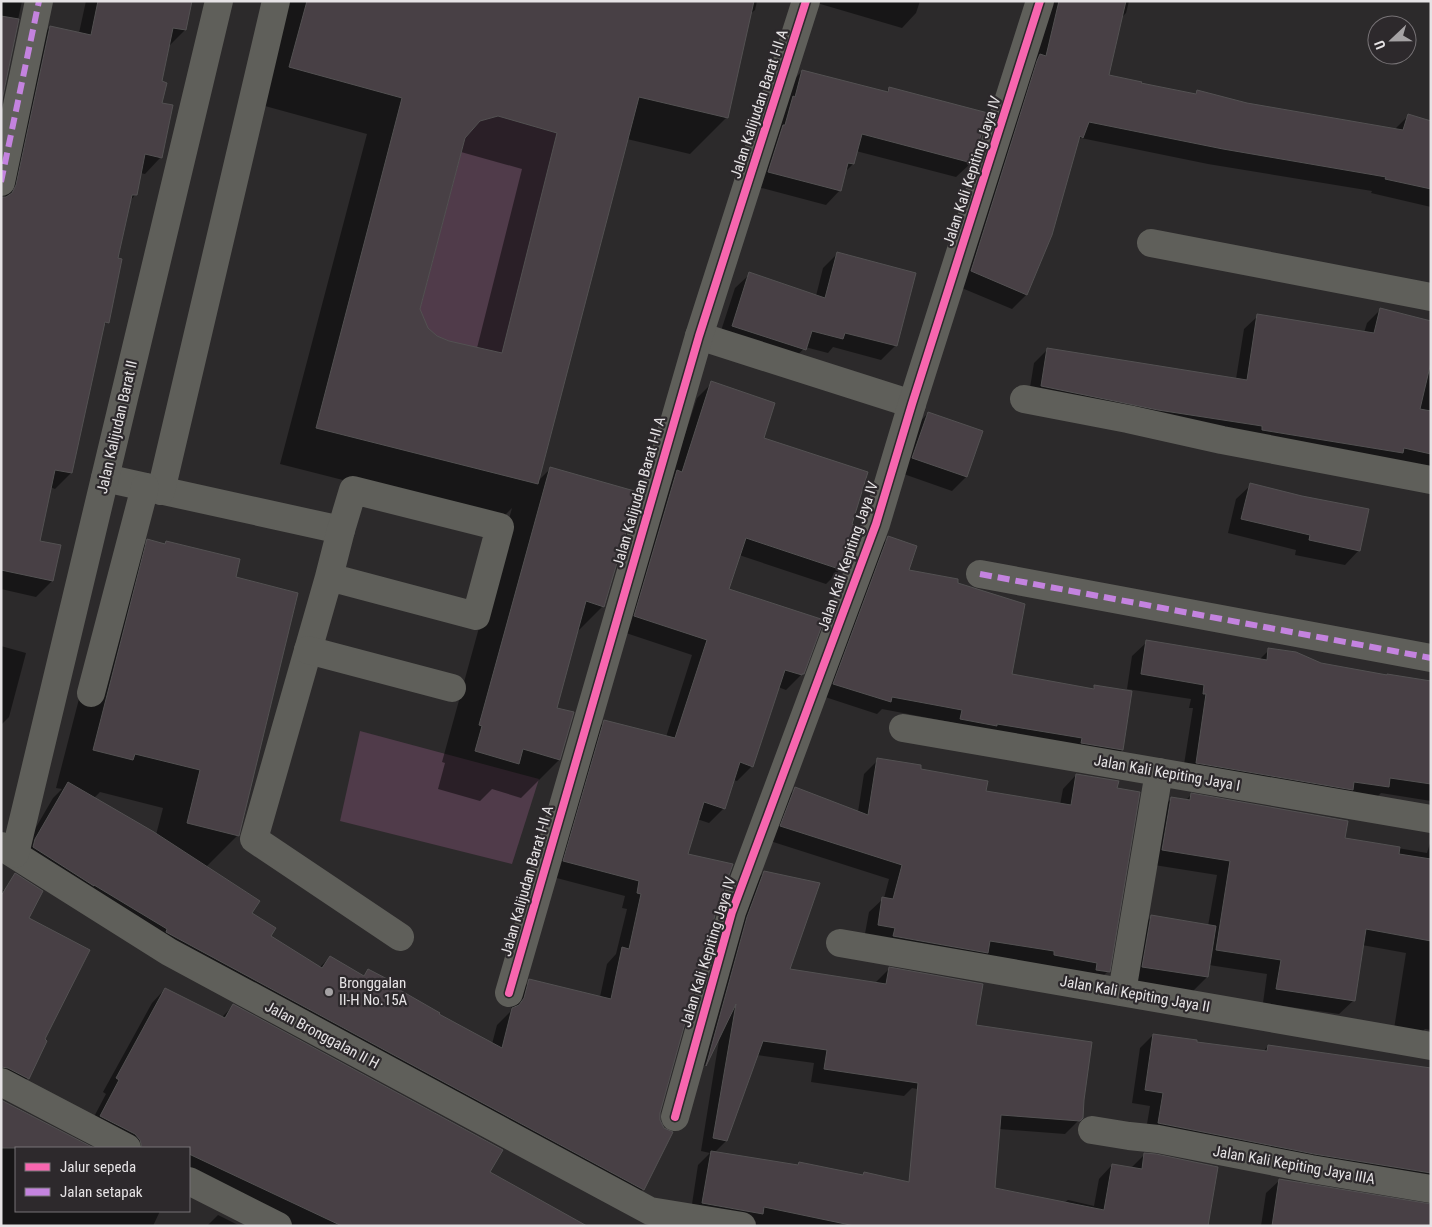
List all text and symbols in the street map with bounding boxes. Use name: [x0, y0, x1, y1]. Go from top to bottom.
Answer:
north arrow: [1367, 15, 1417, 65]
street label: Jalan Kalijudan Barat I-II A: [726, 27, 792, 181]
text: U: [1371, 38, 1389, 52]
street label: Jalan Kali Kepiting Jaya IV: [939, 93, 1005, 248]
street label: Jalan Kalijudan Barat II: [93, 359, 141, 495]
street label: Jalan Kalijudan Barat I-II A: [609, 414, 669, 569]
street label: Jalan Kali Kepiting Jaya IV: [814, 478, 882, 633]
street label: Jalan Kali Kepiting Jaya I: [1092, 751, 1242, 795]
street label: Jalan Kalijudan Barat I-II A: [497, 803, 557, 958]
street label: Jalan Kali Kepiting Jaya IV: [677, 874, 740, 1029]
street label: Jalan Kali Kepiting Jaya II: [1059, 972, 1211, 1016]
place label: Bronggalan II-H No.15A: [339, 974, 408, 1009]
marker: Bronggalan II-H No.15A: [323, 986, 335, 998]
street label: Jalan Bronggalan II H: [262, 997, 382, 1073]
street label: Jalan Kali Kepiting Jaya IIIA: [1211, 1142, 1377, 1188]
legend: [15, 1147, 190, 1212]
text: Jalur sepeda: [60, 1158, 136, 1176]
text: Jalan setapak: [60, 1183, 143, 1201]

